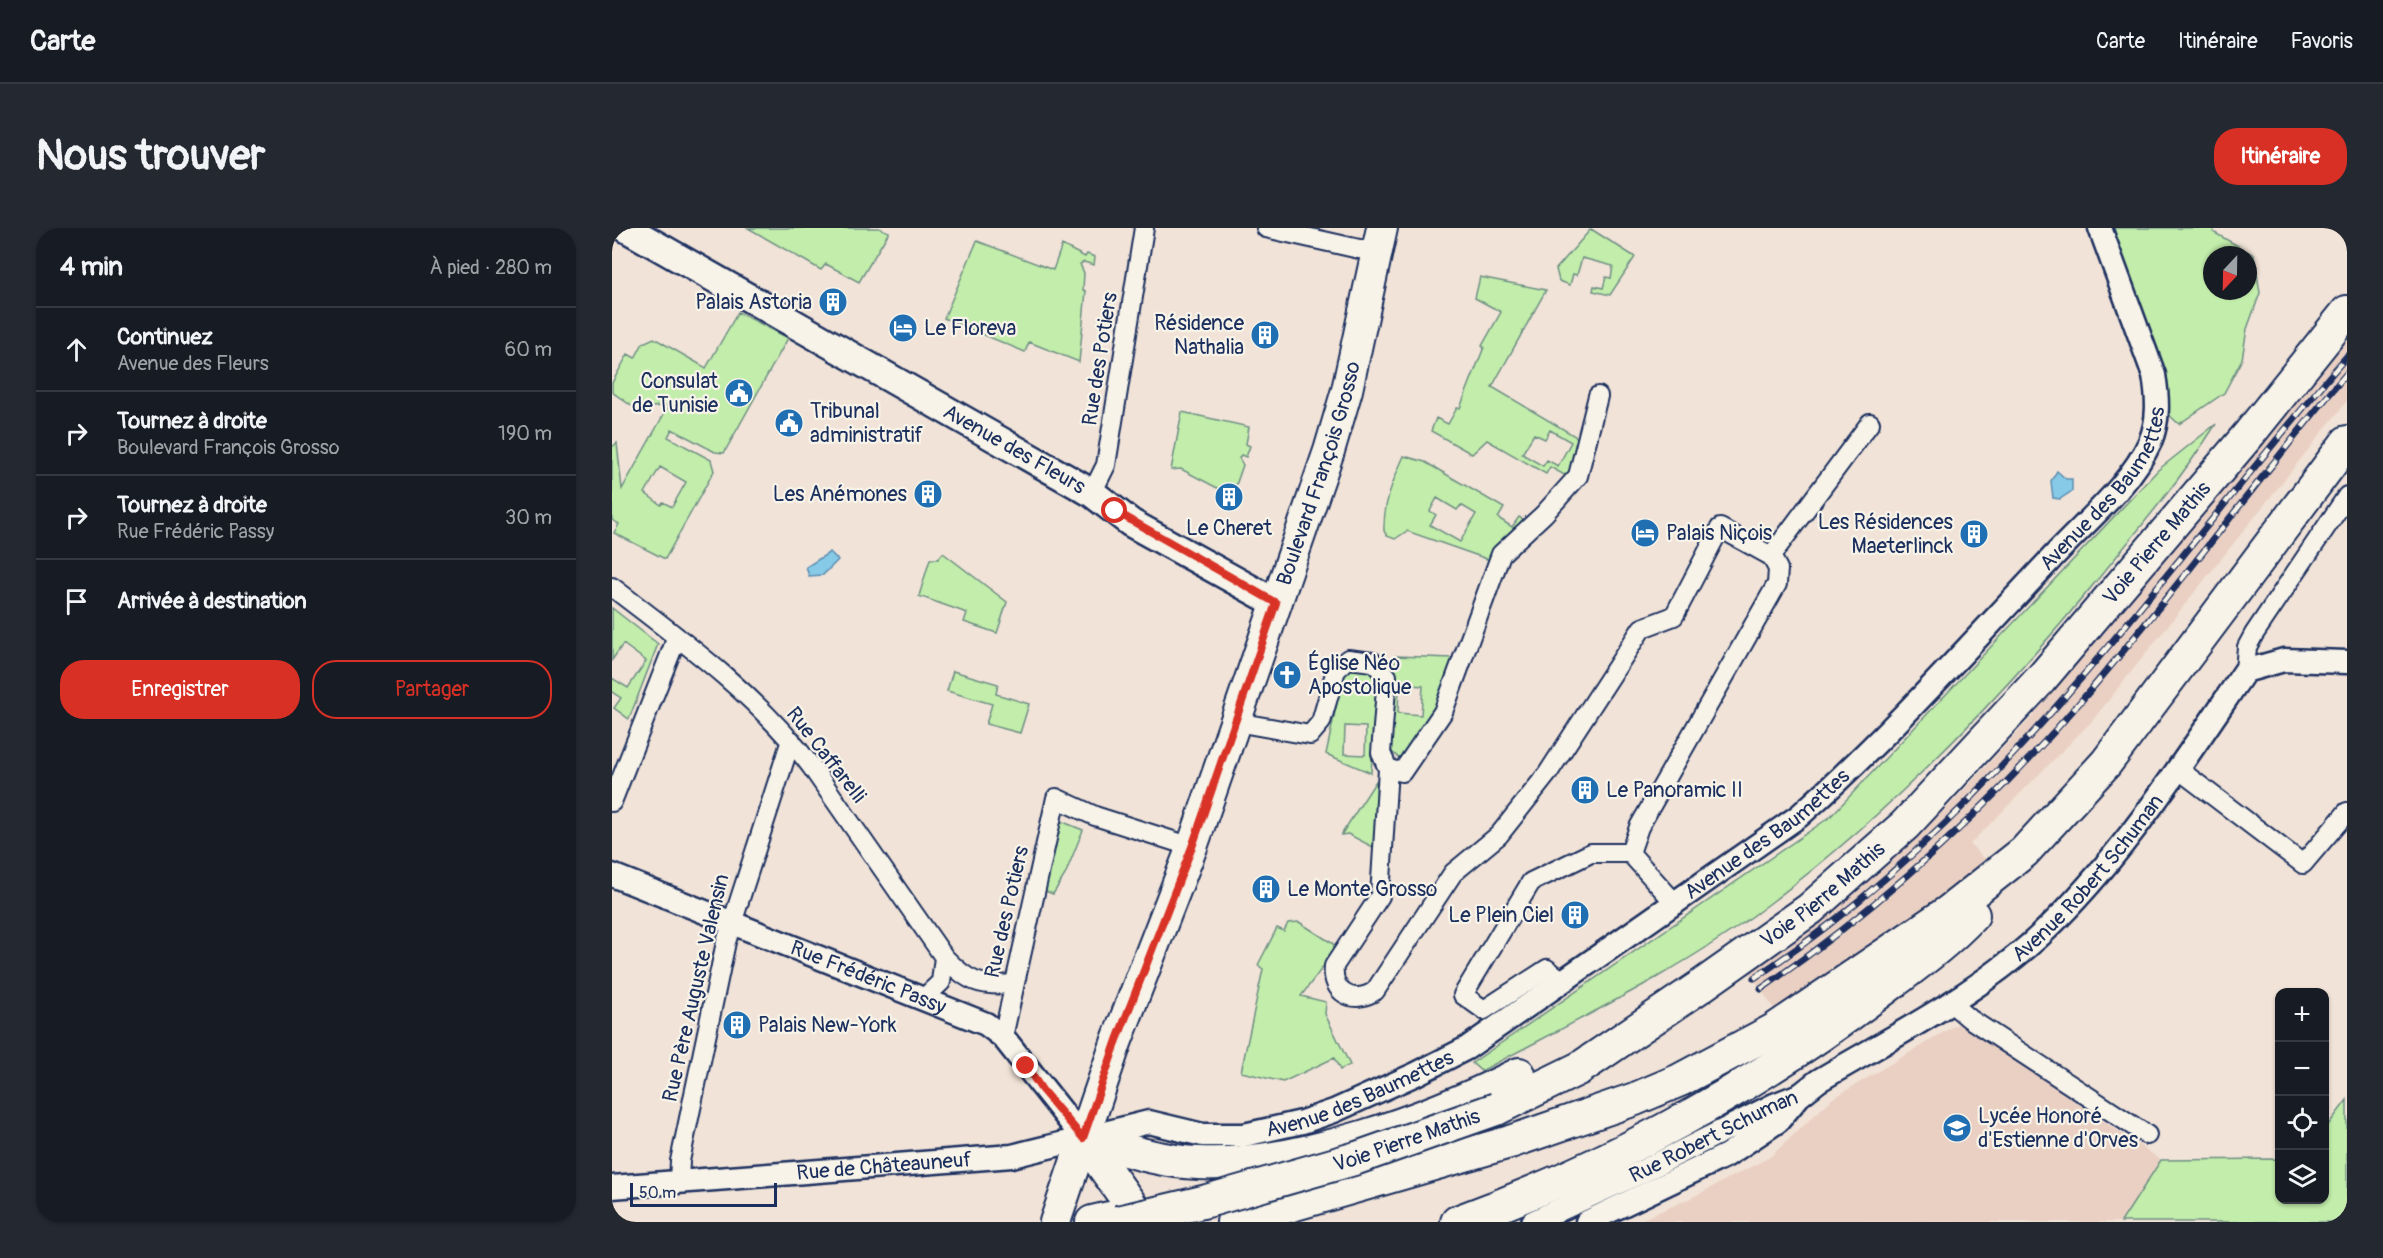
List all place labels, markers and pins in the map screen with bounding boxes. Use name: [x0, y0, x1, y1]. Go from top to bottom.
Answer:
building icon: Palais Astoria: [817, 286, 849, 318]
place label: Palais Astoria: [695, 289, 812, 316]
place label: Résidence Nathalia: [1154, 310, 1245, 361]
hotel icon: Le Floreva: [887, 312, 919, 344]
place label: Le Floreva: [924, 315, 1016, 342]
building icon: Résidence Nathalia: [1249, 319, 1281, 351]
place label: Consulat de Tunisie: [632, 368, 719, 419]
public building icon: Consulat de Tunisie: [723, 377, 755, 409]
place label: Tribunal administratif: [810, 398, 924, 449]
public building icon: Tribunal administratif: [773, 407, 805, 439]
building icon: Les Anémones: [912, 478, 944, 510]
place label: Les Anémones: [773, 481, 908, 508]
building icon: Le Cheret: [1213, 481, 1245, 513]
place label: Les Résidences Maeterlinck: [1818, 509, 1954, 560]
place label: Le Cheret: [1186, 515, 1272, 542]
hotel icon: Palais Niçois: [1629, 517, 1661, 549]
building icon: Les Résidences Maeterlinck: [1958, 518, 1990, 550]
place label: Palais Niçois: [1666, 520, 1773, 547]
place label: Église Néo Apostolique: [1308, 650, 1412, 701]
church icon: Église Néo Apostolique: [1271, 659, 1303, 691]
building icon: Le Panoramic II: [1569, 774, 1601, 806]
place label: Le Panoramic II: [1606, 777, 1743, 804]
building icon: Le Monte Grosso: [1250, 873, 1282, 905]
place label: Le Monte Grosso: [1287, 876, 1437, 903]
building icon: Le Plein Ciel: [1559, 899, 1591, 931]
place label: Le Plein Ciel: [1448, 902, 1554, 929]
building icon: Palais New-York: [721, 1009, 753, 1041]
place label: Palais New-York: [758, 1012, 897, 1039]
place label: Lycée Honoré d'Estienne d'Orves: [1978, 1103, 2139, 1154]
school or university icon: Lycée Honoré d'Estienne d'Orves: [1941, 1112, 1973, 1144]

